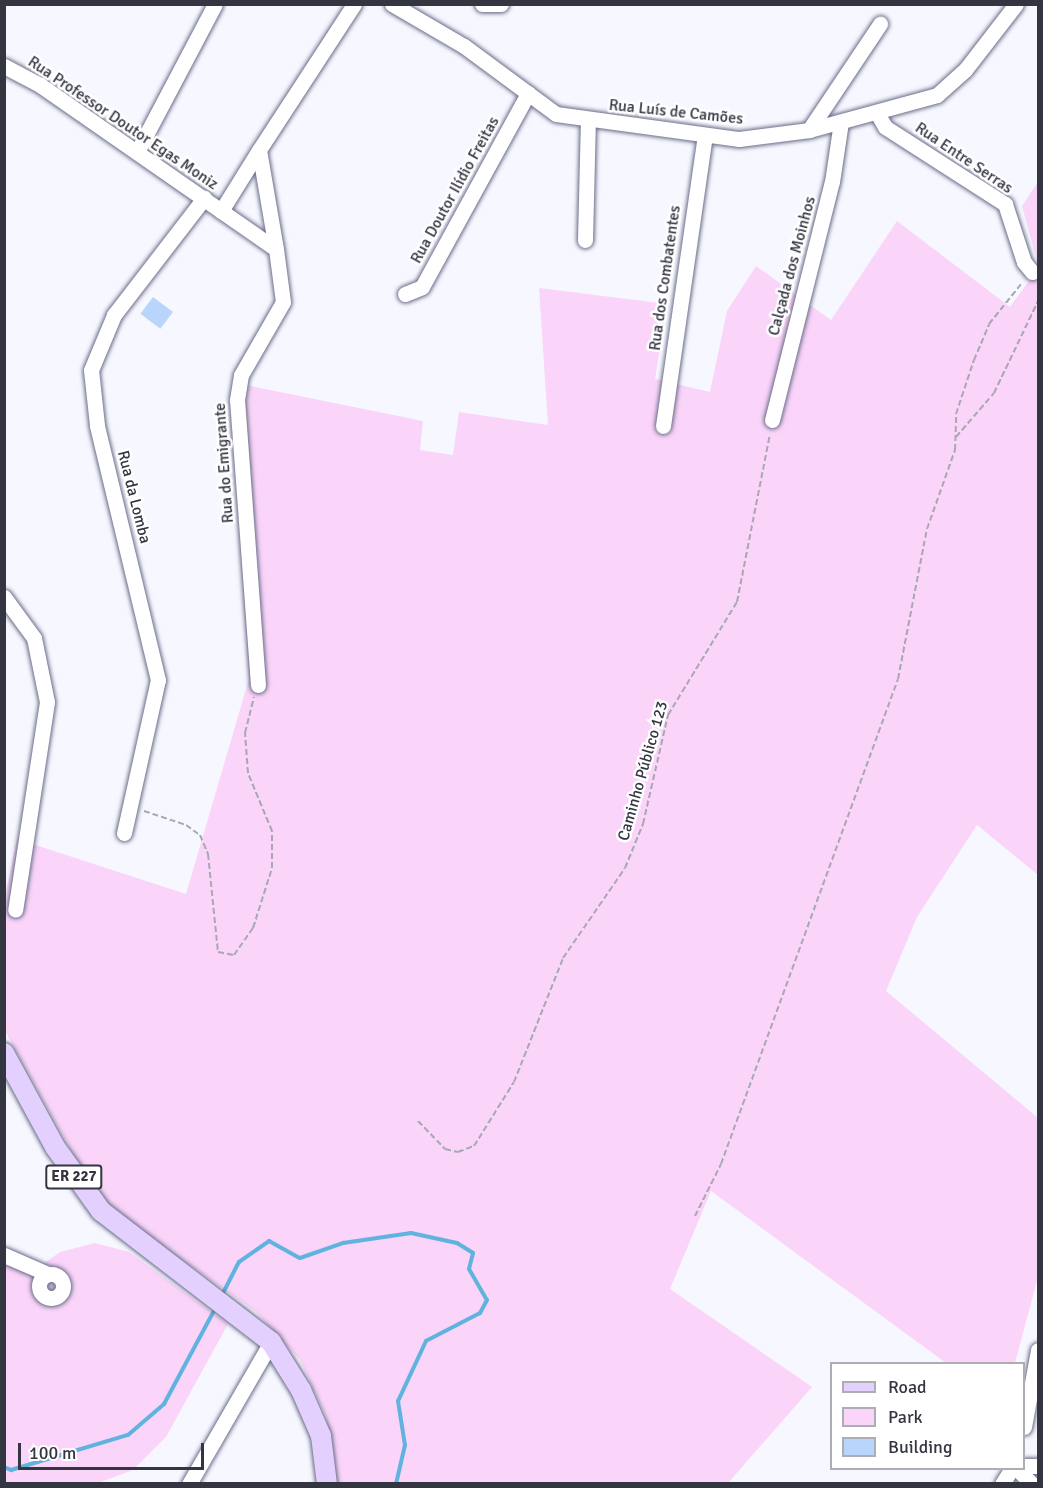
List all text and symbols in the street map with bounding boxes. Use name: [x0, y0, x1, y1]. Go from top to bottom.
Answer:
street label: Rua Professor Doutor Egas Moniz: [24, 52, 222, 194]
street label: Rua Luís de Camões: [608, 95, 744, 129]
street label: Rua Doutor Ilídio Freitas: [407, 113, 503, 267]
street label: Rua Entre Serras: [911, 118, 1017, 198]
street label: Calçada dos Moinhos: [764, 194, 820, 338]
street label: Rua dos Combatentes: [645, 204, 685, 352]
street label: Rua do Emigrante: [210, 402, 238, 524]
street label: Rua da Lomba: [113, 448, 155, 546]
street label: Caminho Público 123: [614, 699, 672, 843]
road number: ER 227: [44, 1165, 104, 1189]
legend: [830, 1362, 1025, 1470]
text: Road: [888, 1376, 927, 1398]
text: Park: [888, 1406, 923, 1428]
scale bar: [21, 1431, 207, 1469]
text: Building: [888, 1436, 952, 1458]
text: 100 m: [29, 1442, 76, 1464]

